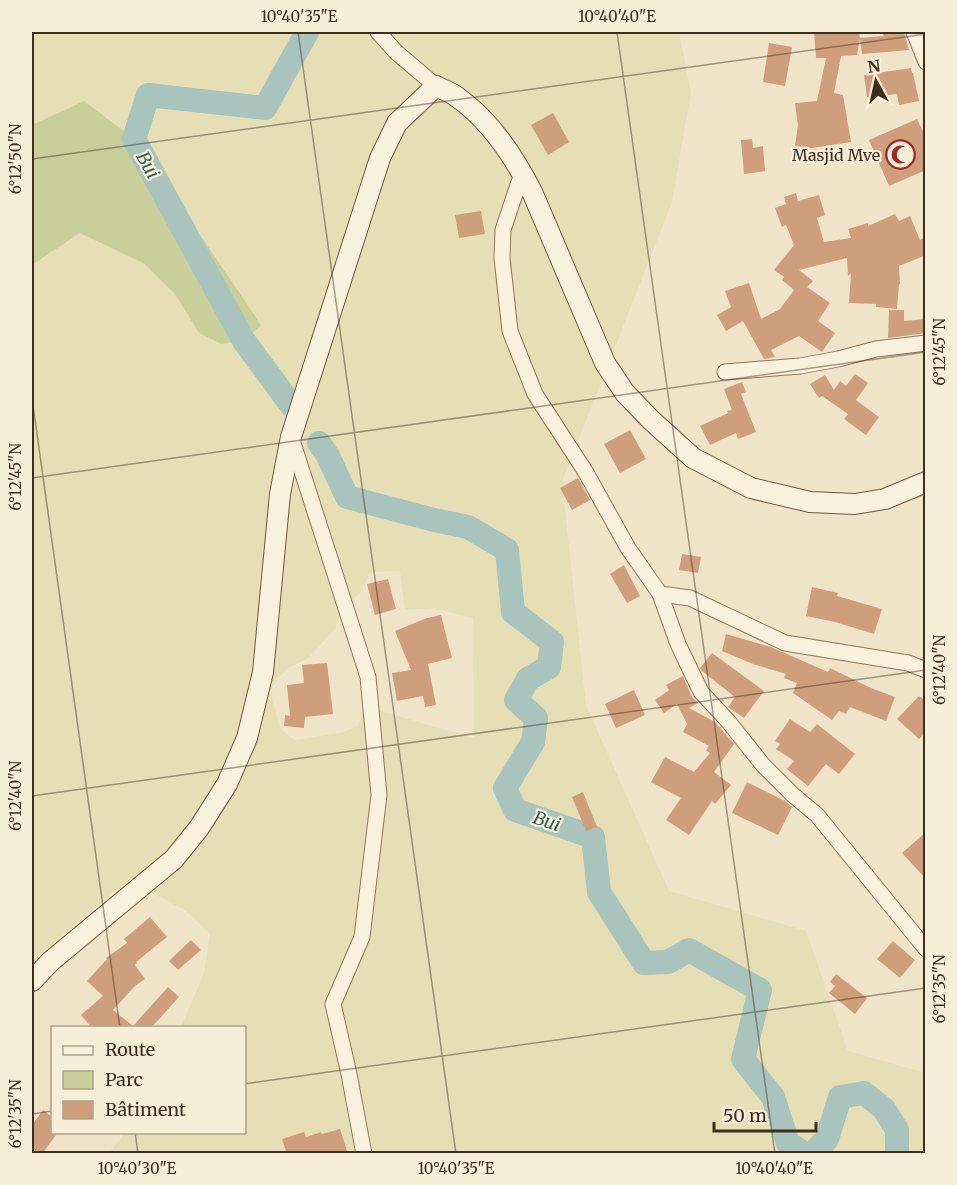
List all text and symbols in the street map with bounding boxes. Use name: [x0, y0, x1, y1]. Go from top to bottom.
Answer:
text: 10°40'35"E: [261, 7, 338, 26]
text: 10°40'40"E: [578, 7, 656, 26]
north arrow: [846, 51, 906, 111]
text: N: [866, 55, 882, 77]
text: 6°12'50"N: [6, 123, 25, 194]
mosque icon: Masjid Mve: [885, 139, 917, 171]
place label: Masjid Mve: [792, 145, 880, 165]
water label: Bui: [131, 147, 165, 183]
text: 6°12'45"N: [930, 318, 949, 386]
text: 6°12'45"N: [6, 443, 25, 511]
text: 6°12'40"N: [930, 635, 949, 705]
text: 6°12'40"N: [6, 761, 25, 831]
water label: Bui: [530, 806, 564, 836]
text: 6°12'35"N: [930, 954, 949, 1024]
legend: [51, 1026, 246, 1134]
text: Route: [105, 1038, 155, 1061]
text: Parc: [105, 1068, 143, 1091]
text: 6°12'35"N: [6, 1079, 25, 1149]
scale bar: [714, 1095, 816, 1133]
text: Bâtiment: [105, 1098, 186, 1121]
text: 50 m: [723, 1104, 767, 1127]
text: 10°40'30"E: [98, 1159, 177, 1178]
text: 10°40'35"E: [418, 1159, 495, 1178]
text: 10°40'40"E: [735, 1159, 813, 1178]

